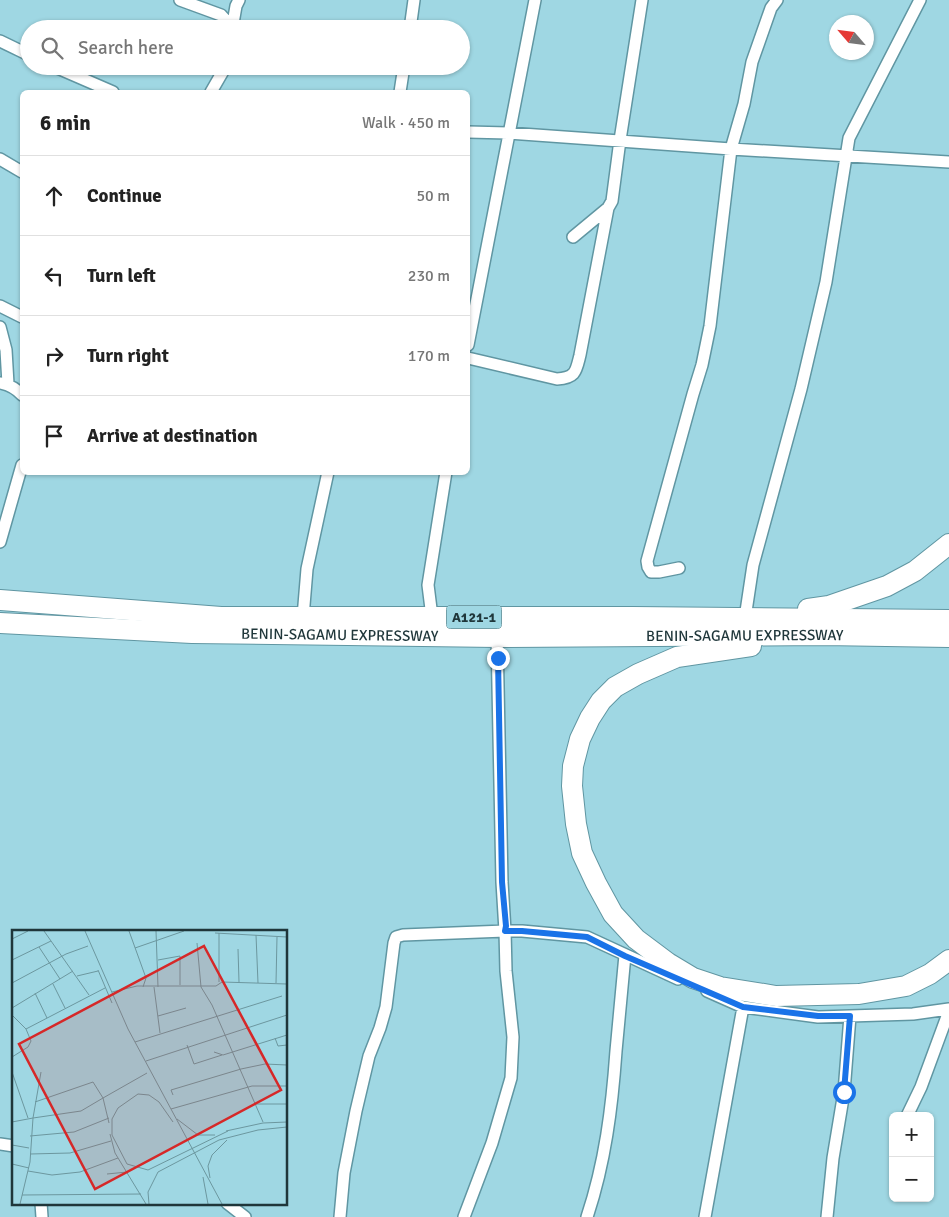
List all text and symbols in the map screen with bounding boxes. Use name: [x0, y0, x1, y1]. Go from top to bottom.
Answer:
north arrow: [829, 15, 874, 60]
search box: [20, 20, 470, 75]
icon: search: [38, 34, 66, 62]
text: Search here: [78, 36, 174, 60]
text: 6 min: [40, 110, 91, 136]
text: Walk · 450 m: [362, 113, 450, 133]
icon: ahead: [40, 182, 68, 210]
text: Continue: [87, 184, 162, 208]
text: 50 m: [416, 186, 450, 206]
icon: left: [40, 262, 68, 290]
text: Turn left: [87, 264, 156, 288]
text: 230 m: [408, 266, 450, 286]
icon: right: [40, 342, 68, 370]
text: Turn right: [87, 344, 169, 368]
text: 170 m: [408, 346, 450, 366]
icon: arrive: [40, 422, 68, 450]
text: Arrive at destination: [87, 424, 258, 448]
road number: A121-1: [446, 606, 502, 628]
street label: BENIN-SAGAMU EXPRESSWAY: [241, 625, 439, 645]
street label: BENIN-SAGAMU EXPRESSWAY: [646, 626, 844, 645]
route end: [487, 647, 510, 670]
inset map: [12, 930, 288, 1204]
route start: [833, 1081, 856, 1104]
map controls: [889, 1112, 934, 1202]
button: +: [889, 1112, 934, 1157]
button: −: [889, 1157, 934, 1202]

